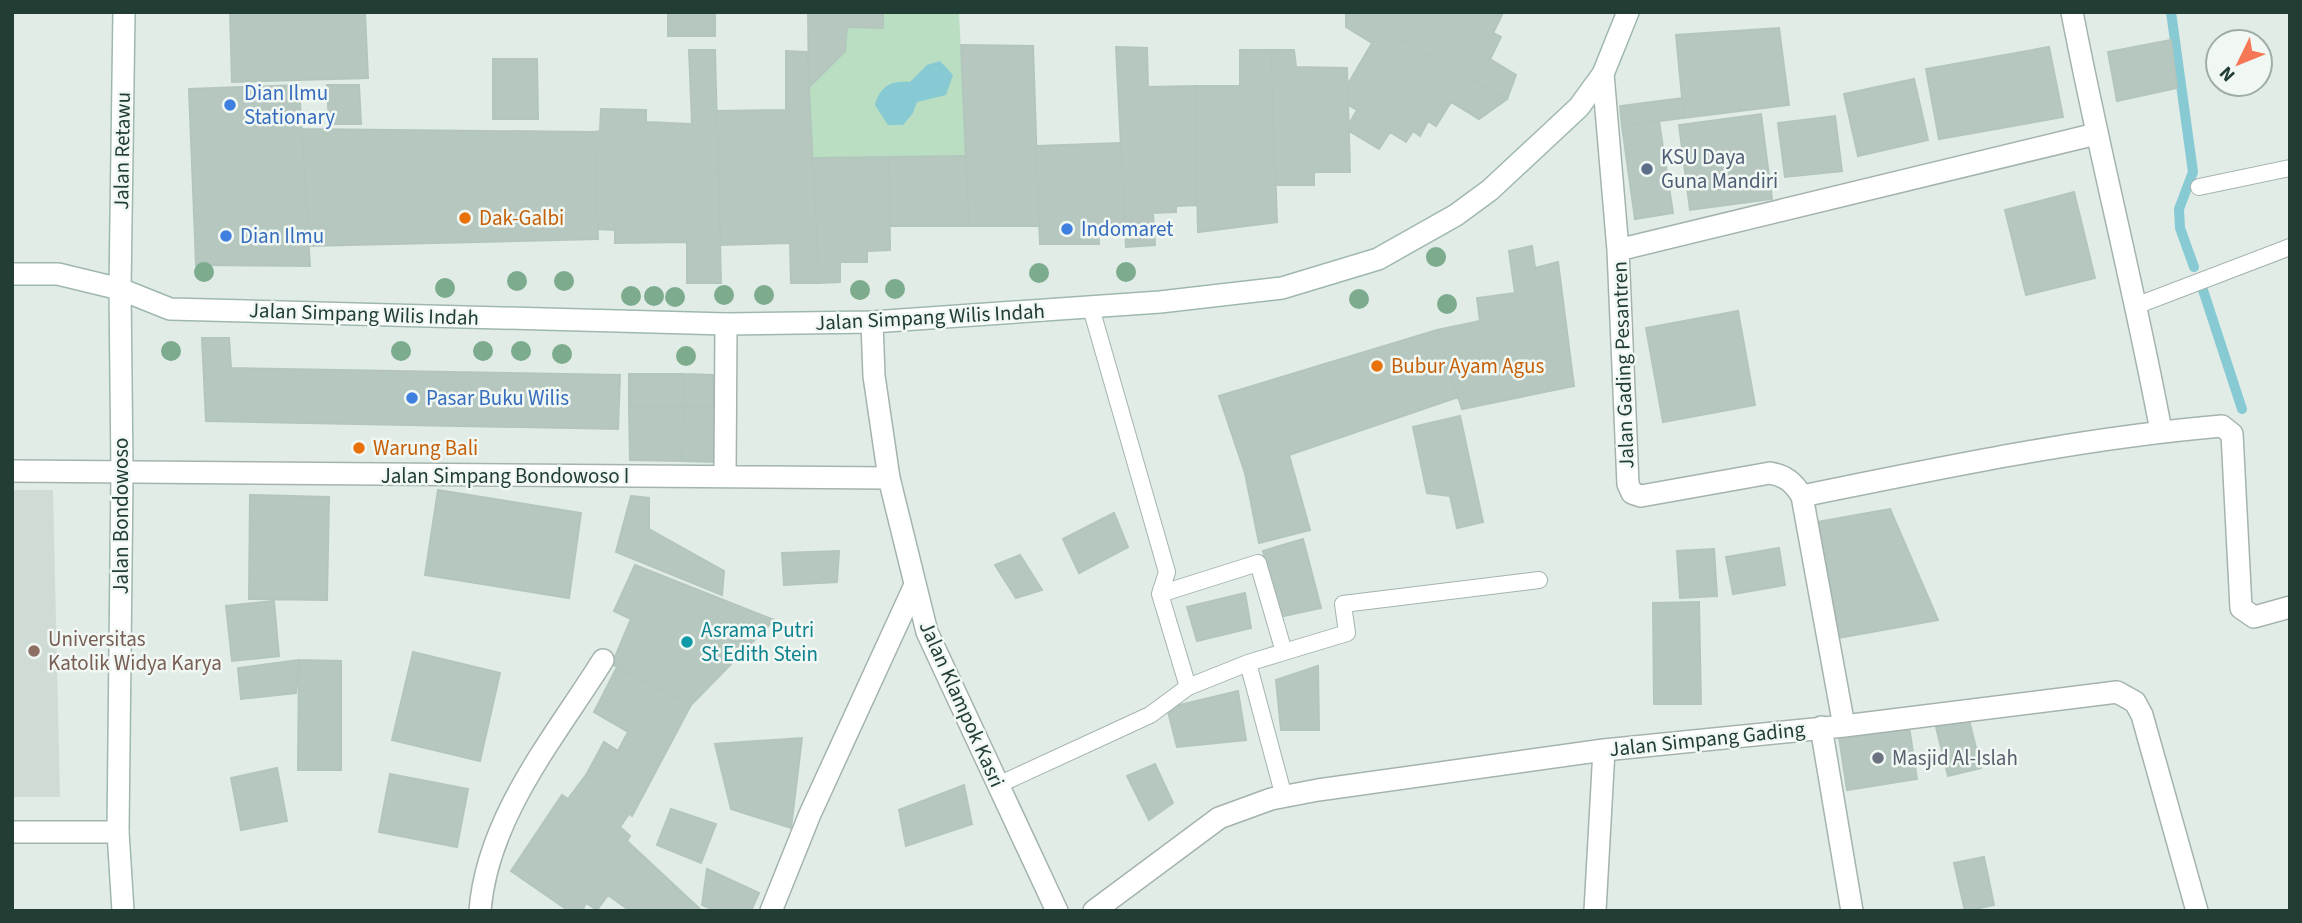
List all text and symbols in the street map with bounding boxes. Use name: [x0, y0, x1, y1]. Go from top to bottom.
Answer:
north arrow: [2204, 28, 2274, 98]
text: N: [2213, 60, 2242, 87]
place label: Dian Ilmu Stationary: [244, 78, 335, 132]
street label: Jalan Retawu: [106, 92, 138, 210]
marker: Dian Ilmu Stationary: [222, 97, 238, 113]
place label: KSU Daya Guna Mandiri: [1661, 142, 1778, 196]
marker: KSU Daya Guna Mandiri: [1639, 161, 1655, 177]
place label: Dak-Galbi: [479, 203, 564, 233]
marker: Dak-Galbi: [457, 210, 473, 226]
place label: Indomaret: [1081, 214, 1173, 244]
place label: Dian Ilmu: [240, 221, 324, 251]
marker: Indomaret: [1059, 221, 1075, 237]
marker: Dian Ilmu: [218, 228, 234, 244]
street label: Jalan Gading Pesantren: [1604, 261, 1642, 469]
street label: Jalan Simpang Wilis Indah: [248, 295, 480, 333]
street label: Jalan Simpang Wilis Indah: [814, 296, 1046, 338]
place label: Bubur Ayam Agus: [1391, 351, 1545, 381]
marker: Bubur Ayam Agus: [1369, 358, 1385, 374]
place label: Pasar Buku Wilis: [426, 383, 569, 413]
marker: Pasar Buku Wilis: [404, 390, 420, 406]
place label: Warung Bali: [373, 433, 478, 463]
street label: Jalan Bondowoso: [106, 438, 136, 594]
marker: Warung Bali: [351, 440, 367, 456]
street label: Jalan Simpang Bondowoso I: [381, 461, 629, 491]
place label: Asrama Putri St Edith Stein: [701, 615, 818, 669]
street label: Jalan Klampok Kasri: [912, 616, 1012, 792]
place label: Universitas Katolik Widya Karya: [48, 624, 222, 678]
marker: Asrama Putri St Edith Stein: [679, 634, 695, 650]
marker: Universitas Katolik Widya Karya: [26, 643, 42, 659]
street label: Jalan Simpang Gading: [1608, 714, 1807, 764]
place label: Masjid Al-Islah: [1892, 743, 2018, 773]
marker: Masjid Al-Islah: [1870, 750, 1886, 766]

